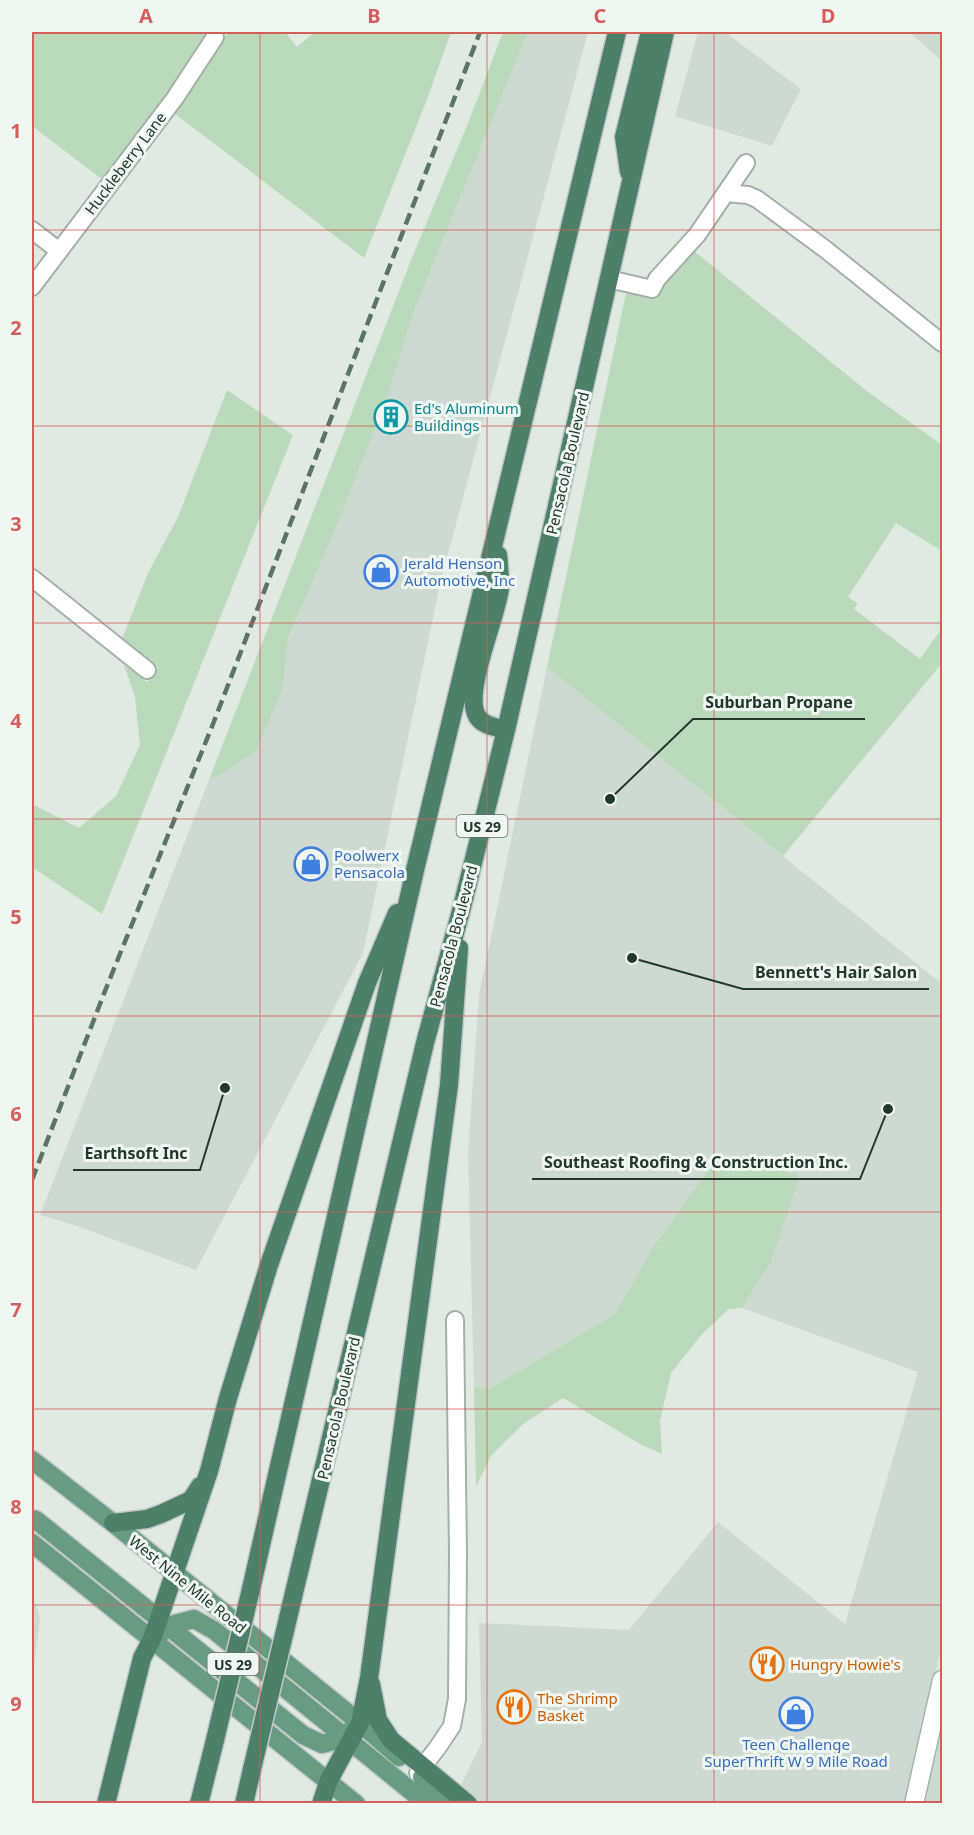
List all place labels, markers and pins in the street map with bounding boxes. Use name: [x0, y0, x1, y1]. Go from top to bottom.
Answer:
place label: Ed's Aluminum Buildings: [414, 398, 519, 435]
building icon: Ed's Aluminum Buildings: [373, 399, 409, 435]
place label: Jerald Henson Automotive, Inc: [402, 553, 515, 590]
shop icon: Jerald Henson Automotive, Inc: [363, 554, 399, 590]
callout: Suburban Propane: [693, 685, 865, 719]
place label: Poolwerx Pensacola: [334, 845, 405, 882]
shop icon: Poolwerx Pensacola: [293, 846, 329, 882]
callout: Bennett's Hair Salon: [743, 955, 929, 989]
callout: Earthsoft Inc: [73, 1136, 200, 1170]
callout: Southeast Roofing & Construction Inc.: [532, 1145, 860, 1179]
restaurant icon: Hungry Howie's: [749, 1646, 785, 1682]
place label: Hungry Howie's: [790, 1654, 901, 1674]
place label: The Shrimp Basket: [537, 1688, 618, 1725]
restaurant icon: The Shrimp Basket: [496, 1689, 532, 1725]
shop icon: Teen Challenge SuperThrift W 9 Mile Road: [778, 1696, 814, 1732]
place label: Teen Challenge SuperThrift W 9 Mile Road: [704, 1734, 888, 1771]

